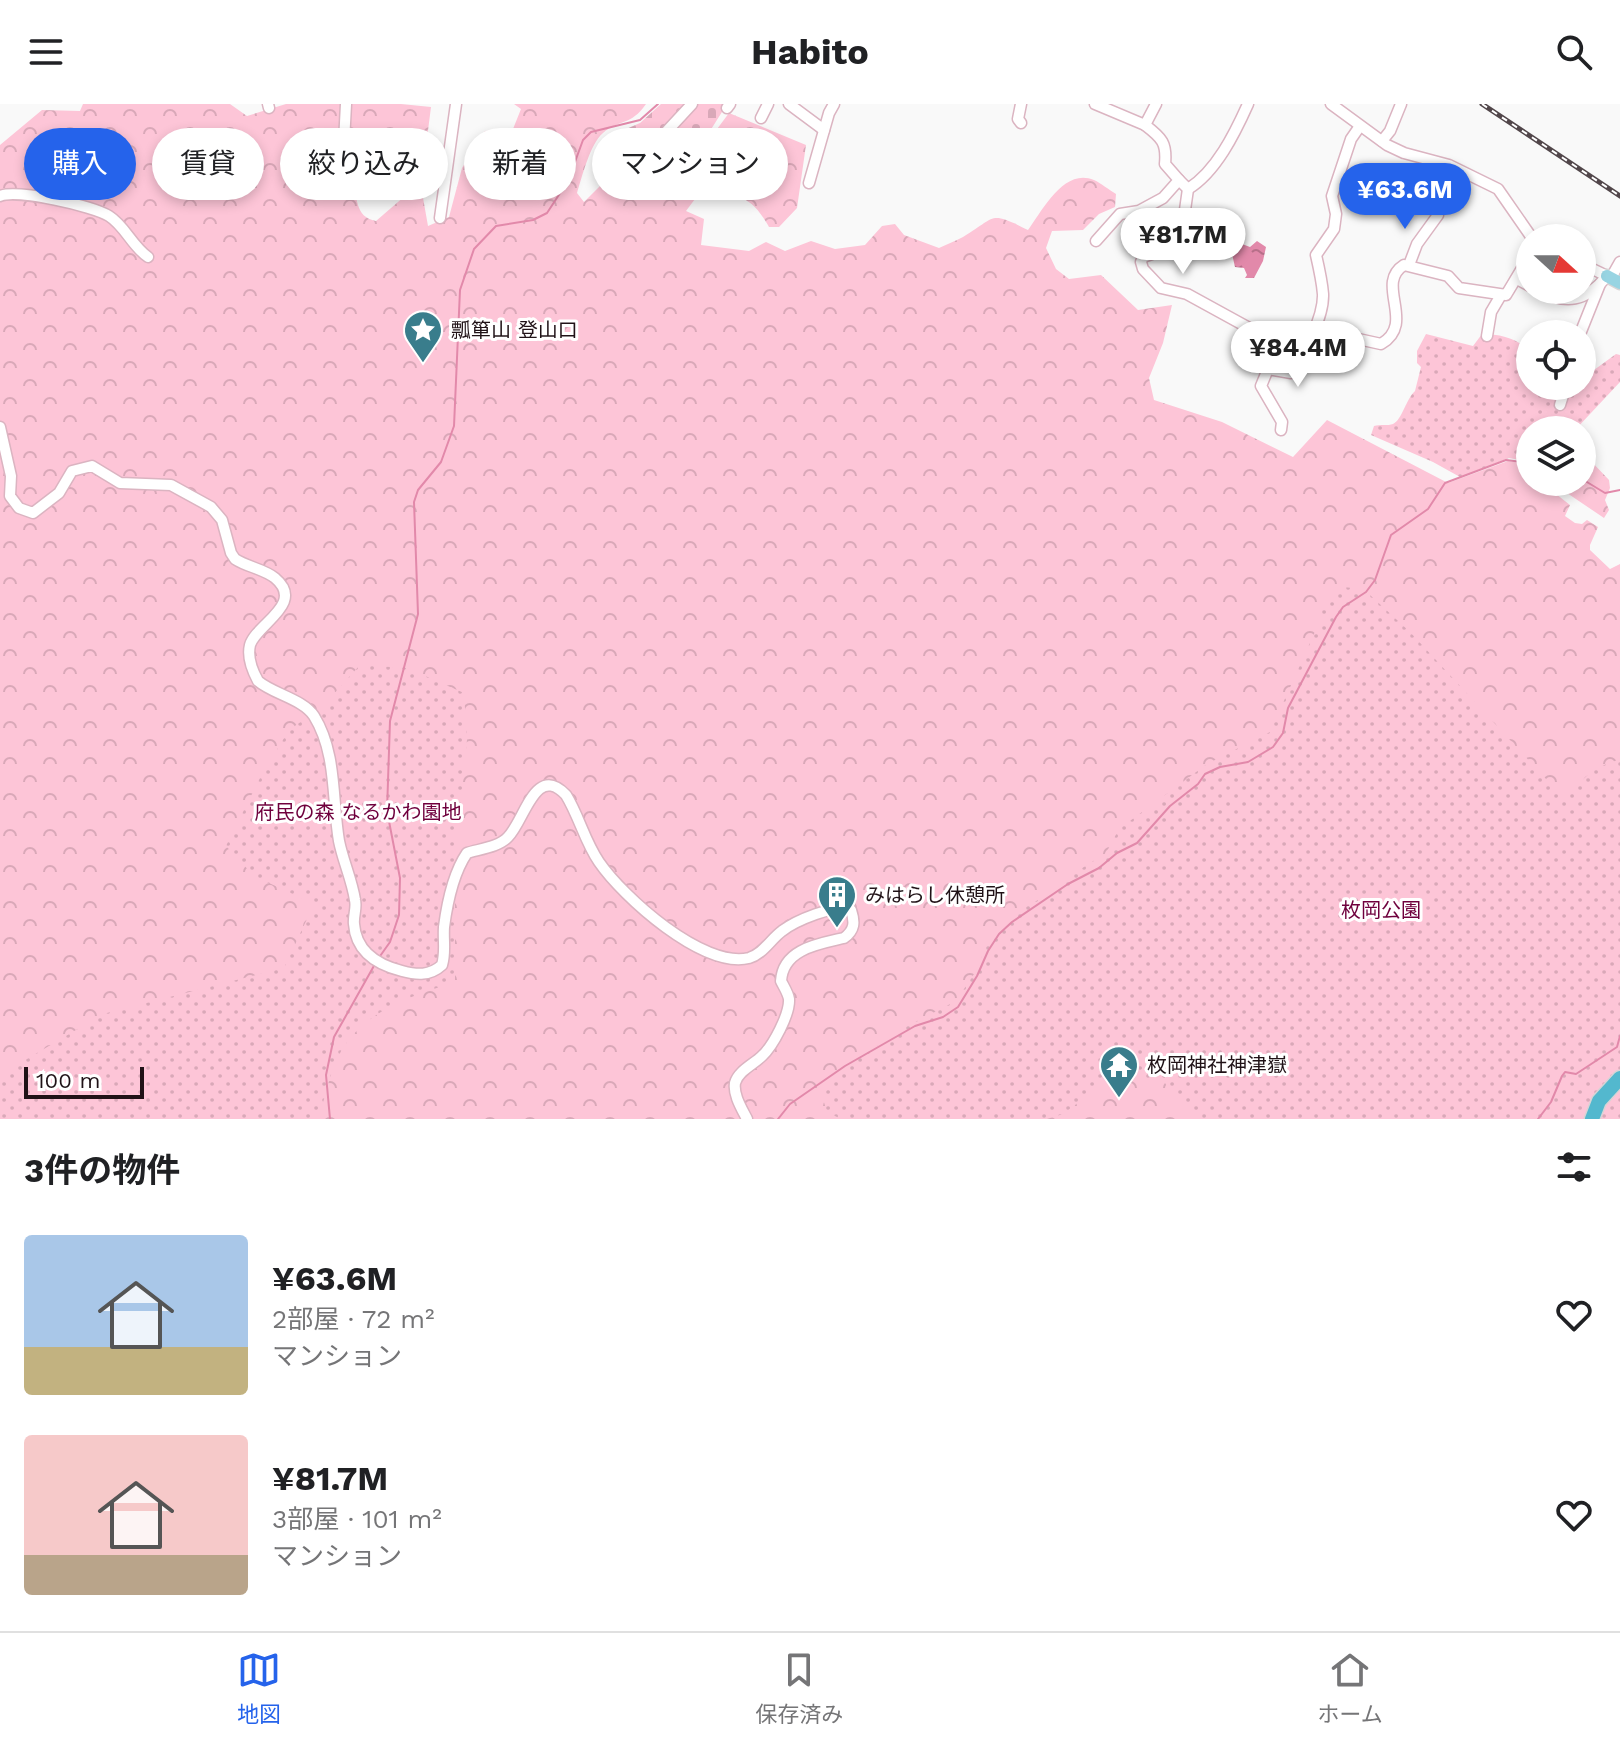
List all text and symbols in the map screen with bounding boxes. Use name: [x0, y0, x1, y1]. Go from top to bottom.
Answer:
icon: menu: [24, 30, 68, 74]
icon: search: [1552, 30, 1596, 74]
text: Habito: [751, 31, 869, 73]
chip: 購入: [24, 128, 136, 200]
chip: 賃貸: [152, 128, 264, 200]
chip: 絞り込み: [280, 128, 448, 200]
chip: 新着: [464, 128, 576, 200]
chip: マンション: [592, 128, 788, 200]
pin: ¥63.6M: [1340, 163, 1470, 231]
text: ¥63.6M: [1357, 174, 1453, 204]
pin: ¥81.7M: [1118, 208, 1248, 276]
text: ¥81.7M: [1139, 219, 1227, 249]
north arrow: [1516, 224, 1596, 304]
map controls: [1516, 224, 1596, 496]
place icon: 瓢箪山 登山口: [402, 309, 444, 364]
place label: 瓢箪山 登山口: [451, 318, 578, 342]
button: locate: [1516, 320, 1596, 400]
pin: ¥84.4M: [1233, 321, 1363, 389]
text: ¥84.4M: [1249, 332, 1347, 362]
button: layers: [1516, 416, 1596, 496]
park label: 府民の森 なるかわ園地: [255, 800, 461, 824]
building icon: みはらし休憩所: [816, 874, 858, 929]
place label: みはらし休憩所: [865, 883, 1005, 907]
park label: 枚岡公園: [1341, 898, 1421, 922]
temple icon: 枚岡神社神津嶽: [1098, 1044, 1140, 1099]
place label: 枚岡神社神津嶽: [1147, 1053, 1287, 1077]
scale bar: [24, 1063, 144, 1099]
text: 100 m: [36, 1068, 100, 1093]
icon: filters: [1552, 1145, 1596, 1189]
text: 3件の物件: [24, 1150, 180, 1190]
text: ¥63.6M: [272, 1258, 397, 1298]
icon: home: [88, 1267, 184, 1363]
icon: heart: [1552, 1293, 1596, 1337]
text: 2部屋 · 72 m²: [272, 1304, 435, 1334]
text: マンション: [272, 1341, 402, 1371]
text: ¥81.7M: [272, 1458, 388, 1498]
icon: home: [88, 1467, 184, 1563]
icon: heart: [1552, 1493, 1596, 1537]
text: 3部屋 · 101 m²: [272, 1504, 442, 1534]
text: マンション: [272, 1541, 402, 1571]
tab: 地図: [237, 1648, 281, 1728]
tab: 保存済み: [755, 1648, 843, 1728]
tab: ホーム: [1318, 1648, 1383, 1728]

